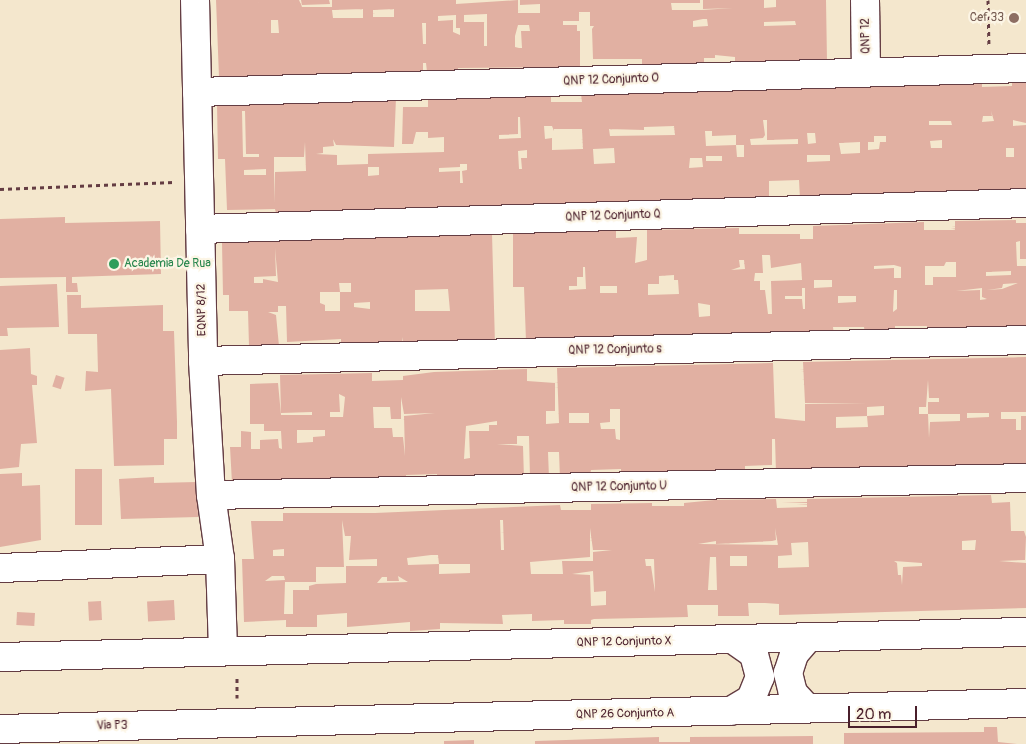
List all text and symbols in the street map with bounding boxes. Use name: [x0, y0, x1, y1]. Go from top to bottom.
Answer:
place label: Cef 33: [970, 11, 1004, 25]
marker: Cef 33: [1008, 12, 1020, 24]
street label: QNP 12: [858, 18, 874, 54]
street label: QNP 12 Conjunto O: [563, 71, 659, 89]
street label: QNP 12 Conjunto Q: [565, 207, 661, 225]
place label: Academia De Rua: [124, 257, 211, 271]
marker: Academia De Rua: [108, 258, 120, 270]
street label: EQNP 8/12: [194, 284, 210, 336]
street label: QNP 12 Conjunto s: [568, 342, 662, 358]
street label: QNP 12 Conjunto U: [571, 479, 667, 495]
street label: QNP 12 Conjunto X: [576, 634, 672, 650]
scale bar: [851, 696, 920, 728]
text: 20 m: [856, 705, 891, 724]
street label: QNP 26 Conjunto A: [576, 706, 674, 722]
street label: Via P3: [96, 719, 128, 733]

